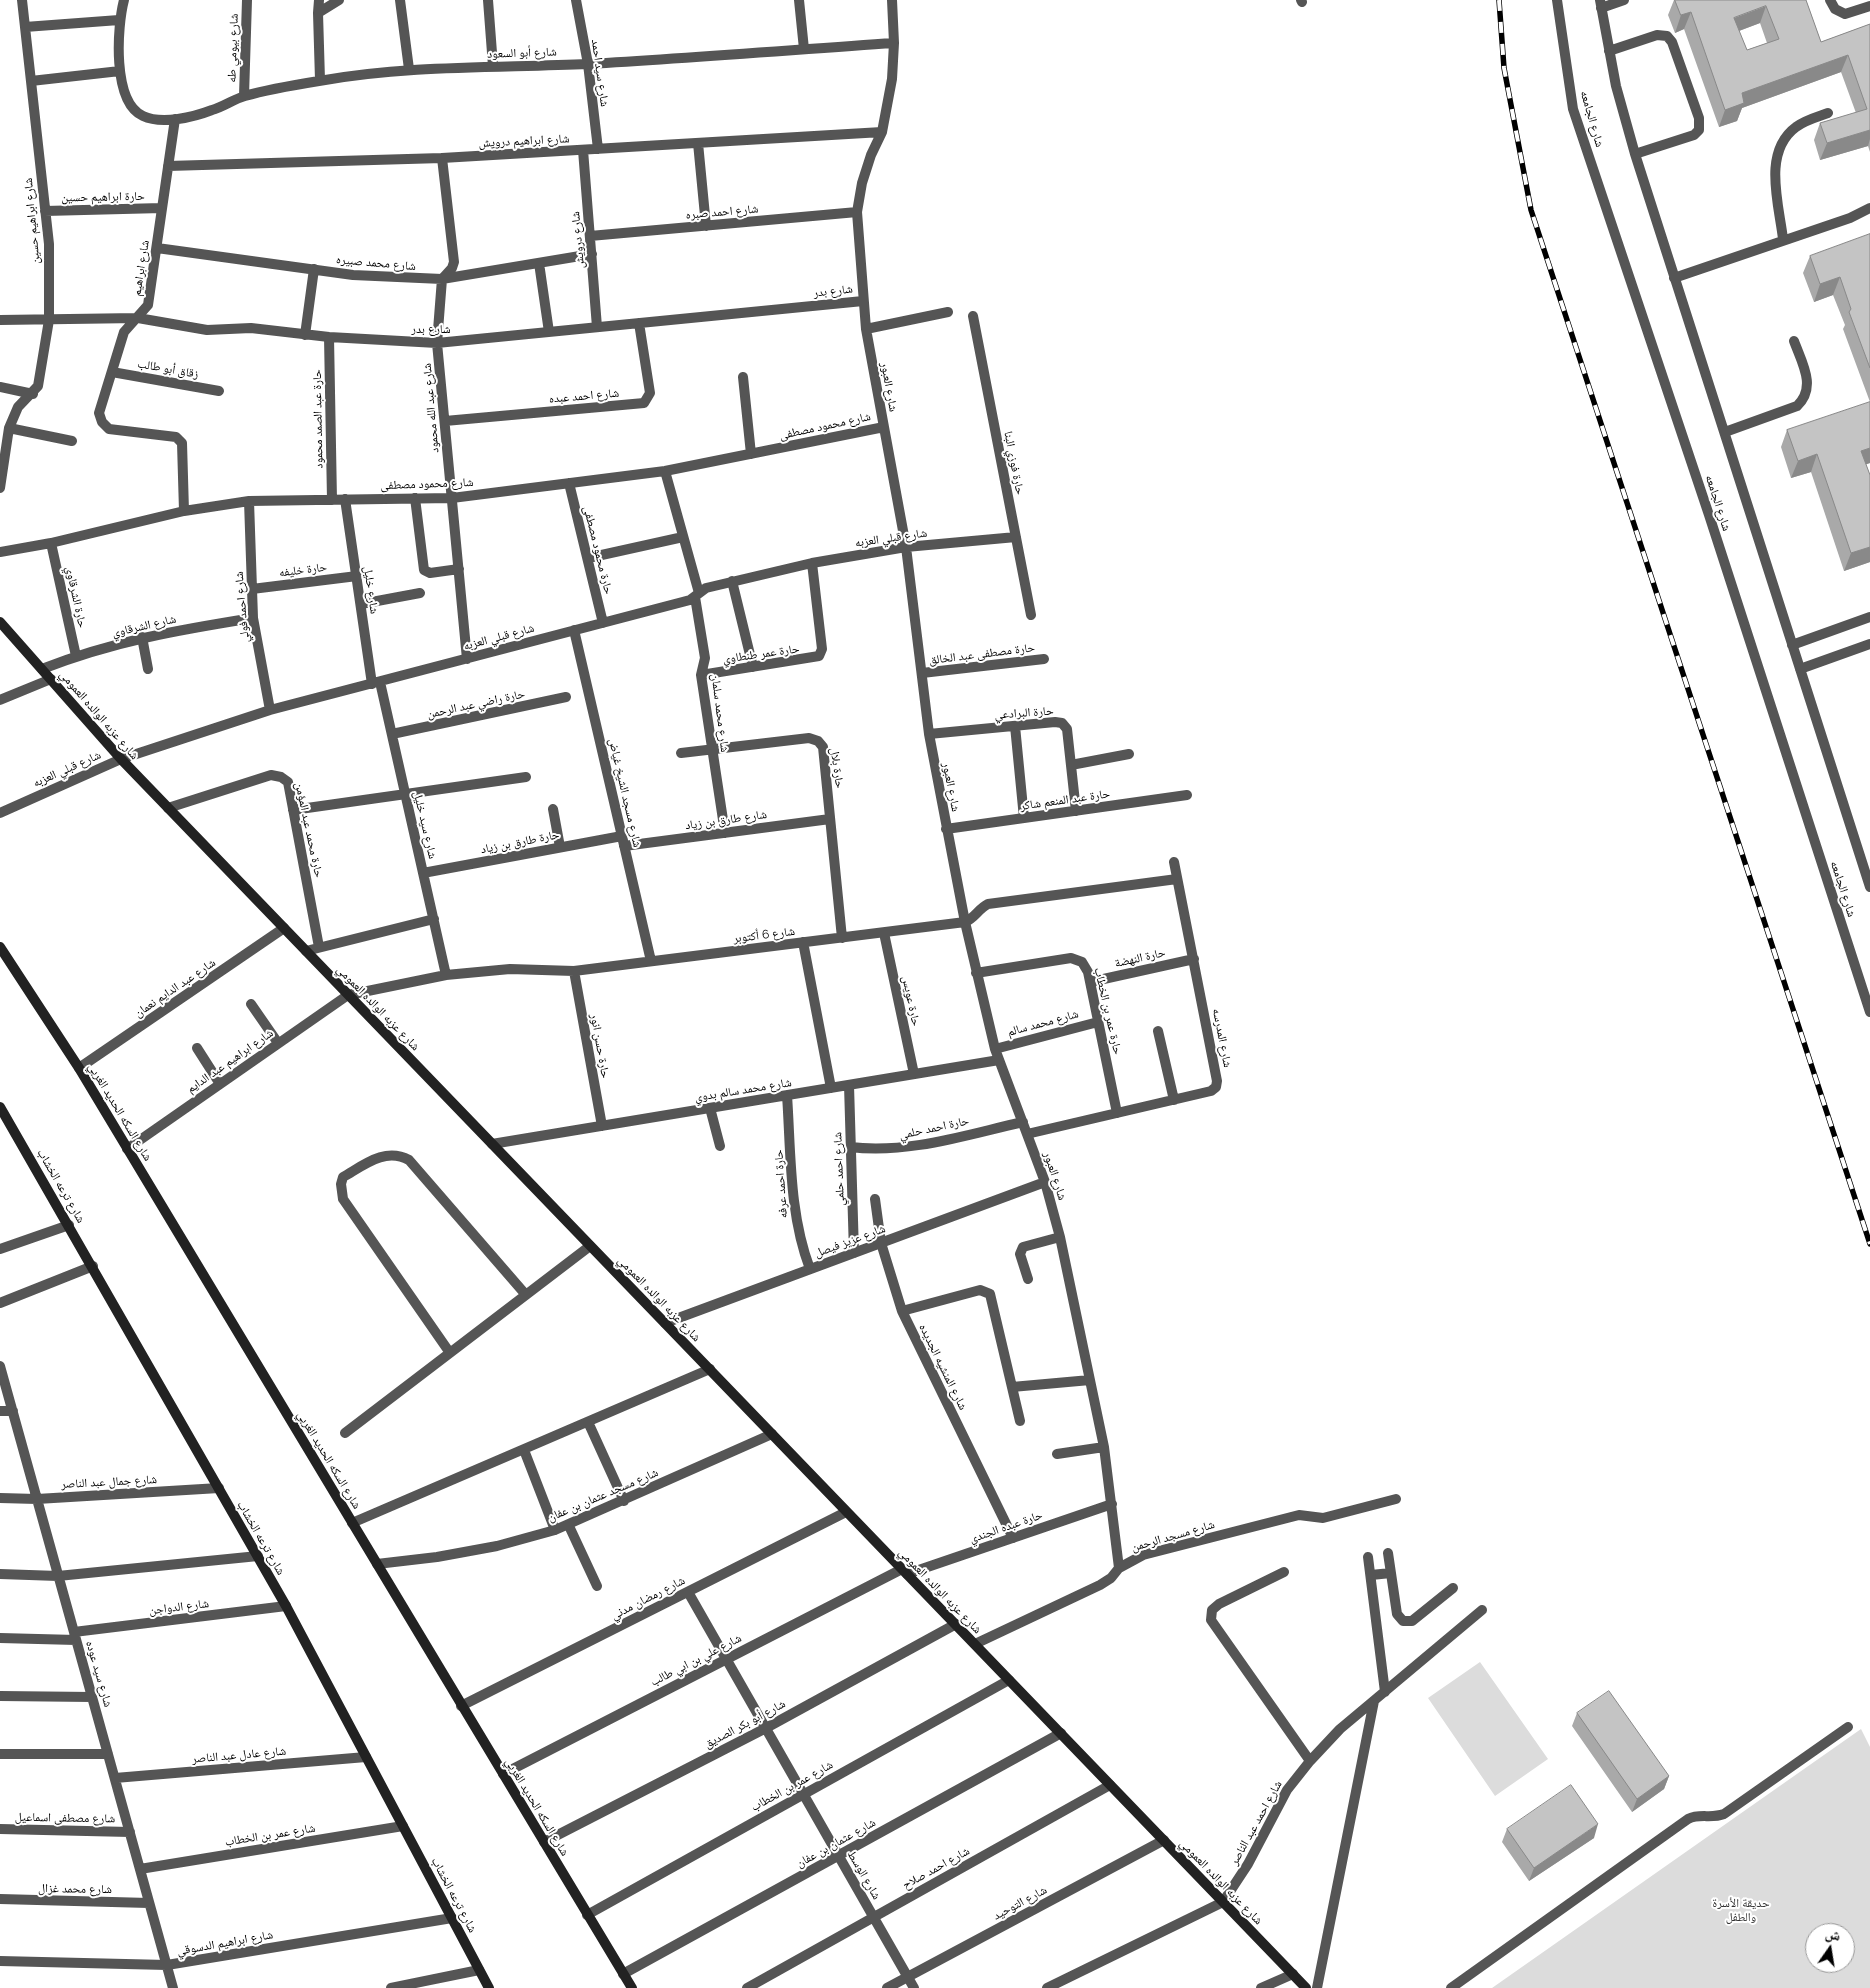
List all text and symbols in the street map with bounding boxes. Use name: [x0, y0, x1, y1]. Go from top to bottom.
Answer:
street label: شارع بيومي طه: [225, 13, 241, 83]
street label: شارع سيد احمد: [588, 38, 612, 108]
street label: شارع أبو السعود: [487, 45, 557, 61]
street label: شارع الجامعه: [1577, 89, 1607, 149]
street label: شارع ابراهيم درويش: [478, 131, 570, 151]
street label: شارع ابراهيم حسين: [21, 177, 43, 265]
street label: حارة ابراهيم حسين: [61, 189, 145, 205]
street label: شارع احمد صبره: [685, 202, 759, 222]
street label: شارع درويش: [568, 211, 588, 269]
street label: شارع ابراهيم: [129, 239, 153, 297]
street label: شارع محمد صبيره: [336, 252, 416, 274]
street label: شارع بدر: [813, 282, 853, 300]
street label: شارع بدر: [411, 322, 451, 336]
street label: زقاق أبو طالب: [136, 357, 200, 381]
street label: شارع العبور: [878, 361, 900, 413]
street label: شارع عبد الله محمود: [420, 363, 442, 453]
street label: حارة عبد الصمد محمود: [310, 369, 326, 469]
street label: شارع احمد عبده: [548, 386, 620, 406]
street label: شارع محمود مصطفى: [778, 409, 872, 443]
street label: حارة فوزي البنا: [1001, 430, 1027, 496]
street label: شارع الجامعه: [1702, 473, 1734, 533]
street label: شارع محمود مصطفى: [380, 475, 474, 493]
street label: حارة محمود مصطفى: [580, 504, 616, 596]
street label: شارع قبلي العزبه: [854, 526, 928, 550]
street label: حارة خليفه: [278, 560, 328, 580]
street label: حارة الشرقاوي: [62, 565, 90, 629]
street label: شارع خليل: [361, 565, 381, 615]
street label: شارع احمد فولي: [232, 571, 252, 643]
street label: شارع الشرقاوي: [111, 612, 177, 640]
street label: شارع قبلي العزبه: [462, 621, 536, 653]
street label: حارة مصطفى عبد الخالق: [928, 640, 1036, 668]
street label: حارة عمر طنطاوي: [722, 641, 800, 667]
street label: شارع عزبه الوالده العمومي: [56, 668, 142, 762]
street label: شارع محمد سلمان: [708, 673, 732, 753]
street label: حارة راضي عبد الرحمن: [426, 687, 526, 721]
street label: حارة البرادعي: [994, 704, 1054, 722]
street label: شارع مسجد الشيخ غياض: [605, 737, 645, 849]
street label: حارة بلال: [827, 747, 847, 789]
street label: شارع قبلي العزبه: [31, 748, 103, 790]
street label: شارع العبور: [939, 761, 963, 813]
street label: حارة محمد عبد المؤمن: [292, 781, 326, 879]
street label: حارة عبد المنعم شاكر: [1019, 787, 1111, 813]
street label: شارع سيد خليل: [410, 790, 440, 860]
street label: شارع طارق بن زياد: [684, 807, 768, 833]
street label: حارة طارق بن زياد: [479, 827, 561, 857]
street label: شارع الجامعه: [1827, 859, 1859, 919]
street label: شارع 6 أكتوبر: [732, 924, 796, 946]
street label: حارة النهضة: [1113, 945, 1167, 971]
street label: شارع عبد الدايم نعمان: [132, 955, 218, 1021]
street label: شارع عزبه الوالده العمومي: [333, 962, 423, 1054]
street label: حارة عمر بن الخطاب: [1091, 966, 1125, 1056]
street label: حارة عويس: [899, 974, 923, 1028]
street label: شارع محمد سالم: [1006, 1007, 1080, 1039]
street label: شارع المدرسه: [1209, 1007, 1235, 1069]
street label: حارة حسن انور: [587, 1013, 613, 1079]
street label: شارع ابراهيم عبد الدايم: [184, 1026, 276, 1096]
street label: شارع السكه الحديد الغربي: [85, 1060, 155, 1164]
street label: شارع محمد سالم بدوي: [694, 1075, 792, 1105]
street label: حارة احمد حلمي: [898, 1114, 970, 1142]
street label: شارع احمد حلمي: [831, 1132, 847, 1206]
street label: شارع ترعه الخشاب: [34, 1146, 88, 1226]
street label: حارة احمد عرفه: [771, 1149, 791, 1219]
street label: شارع العبور: [1040, 1150, 1070, 1202]
street label: شارع عزيز فيصل: [812, 1221, 888, 1261]
street label: شارع عزبه الوالده العمومي: [614, 1253, 704, 1345]
street label: شارع المنشيه الجديده: [916, 1321, 970, 1413]
street label: شارع السكه الحديد الغربي: [294, 1408, 364, 1512]
street label: شارع مسجد عثمان بن عفان: [546, 1465, 660, 1525]
street label: شارع جمال عبد الناصر: [61, 1472, 157, 1492]
street label: شارع ترعه الخشاب: [234, 1498, 288, 1578]
street label: حارة عبده الجندي: [968, 1508, 1044, 1546]
street label: شارع مسجد الرحمن: [1130, 1517, 1216, 1555]
street label: شارع عزبه الوالده العمومي: [895, 1545, 985, 1637]
street label: شارع رمضان مدني: [609, 1573, 687, 1623]
street label: شارع الدواجن: [148, 1596, 210, 1618]
street label: شارع علي بن ابي طالب: [648, 1631, 744, 1689]
street label: شارع سيد عوده: [83, 1639, 115, 1709]
street label: شارع أبو بكر الصديق: [702, 1697, 788, 1751]
street label: شارع عادل عبد الناصر: [191, 1744, 287, 1766]
street label: شارع السكه الحديد الغربي: [502, 1755, 572, 1859]
street label: شارع عمر بن الخطاب: [749, 1758, 835, 1814]
street label: شارع احمد عبد الناصر: [1227, 1778, 1285, 1868]
street label: شارع مصطفى اسماعيل: [15, 1810, 115, 1826]
street label: شارع عثمان بن عفان: [794, 1815, 878, 1871]
street label: شارع عمر بن الخطاب: [224, 1821, 316, 1849]
street label: شارع عزبه الوالده العمومي: [1176, 1836, 1266, 1928]
street label: شارع احمد صلاح: [900, 1844, 972, 1892]
street label: شارع الوسط: [844, 1848, 884, 1902]
street label: شارع ترعه الخشاب: [428, 1855, 480, 1935]
street label: شارع محمد غزال: [38, 1881, 112, 1897]
street label: شارع التوحيد: [991, 1883, 1049, 1923]
park label: حديقة الأسرة والطفل: [1712, 1896, 1770, 1924]
north arrow: [1805, 1923, 1855, 1973]
text: ش: [1824, 1925, 1842, 1944]
street label: شارع ابراهيم الدسوقي: [176, 1927, 274, 1959]

